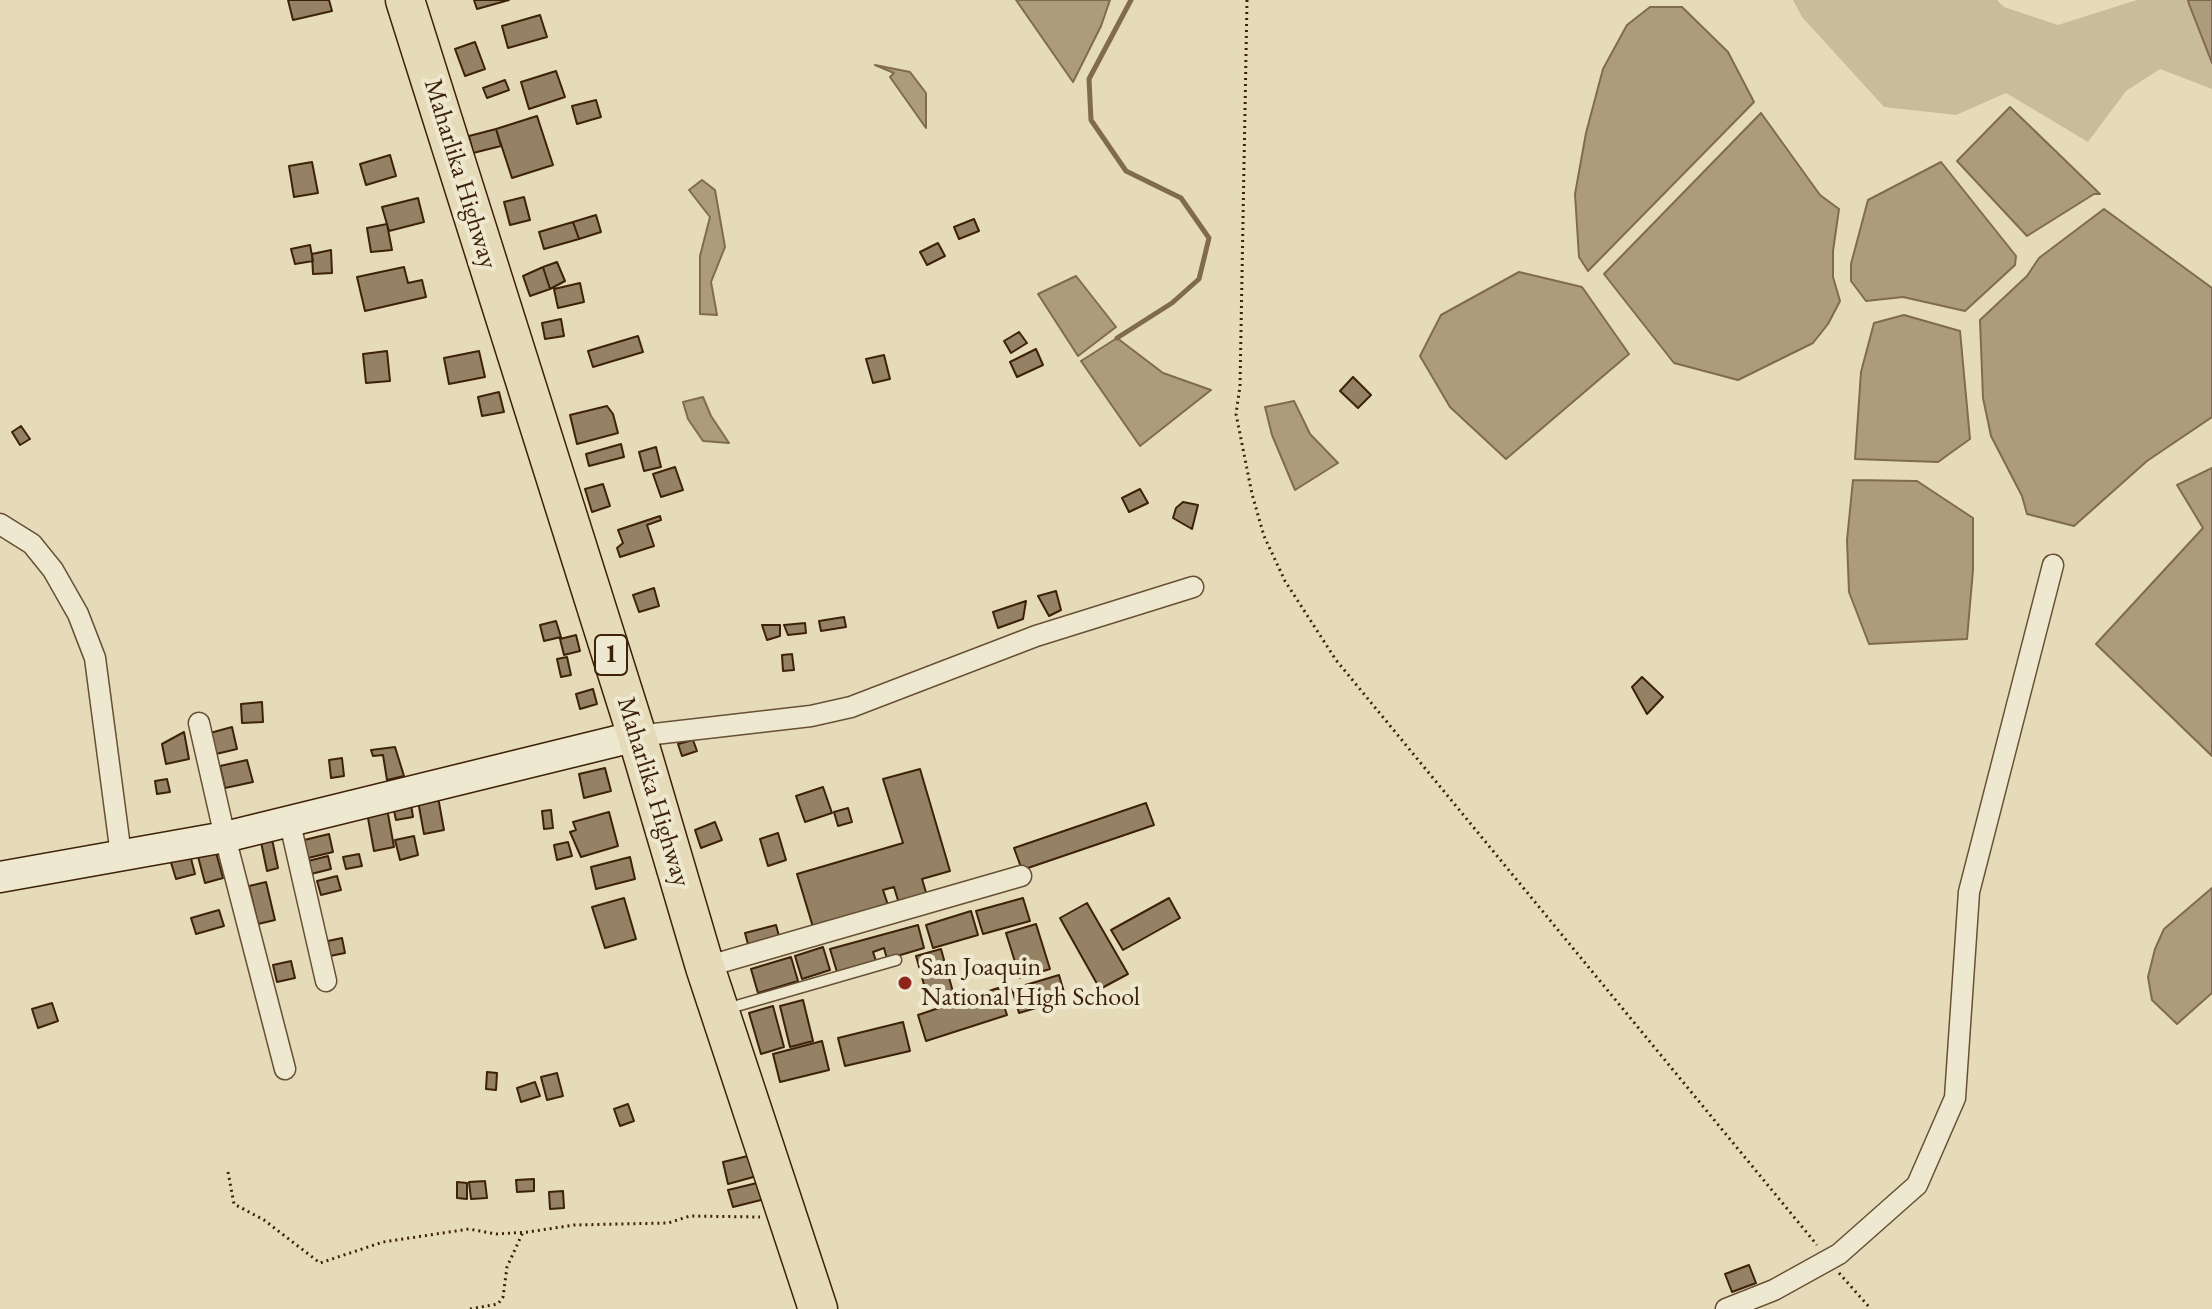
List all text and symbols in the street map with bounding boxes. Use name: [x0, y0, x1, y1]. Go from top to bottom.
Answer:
street label: Maharlika Highway: [416, 75, 504, 273]
road number: 1: [595, 635, 627, 675]
street label: Maharlika Highway: [609, 693, 697, 891]
place label: San Joaquin National High School: [921, 952, 1140, 1014]
marker: San Joaquin National High School: [896, 974, 914, 992]

